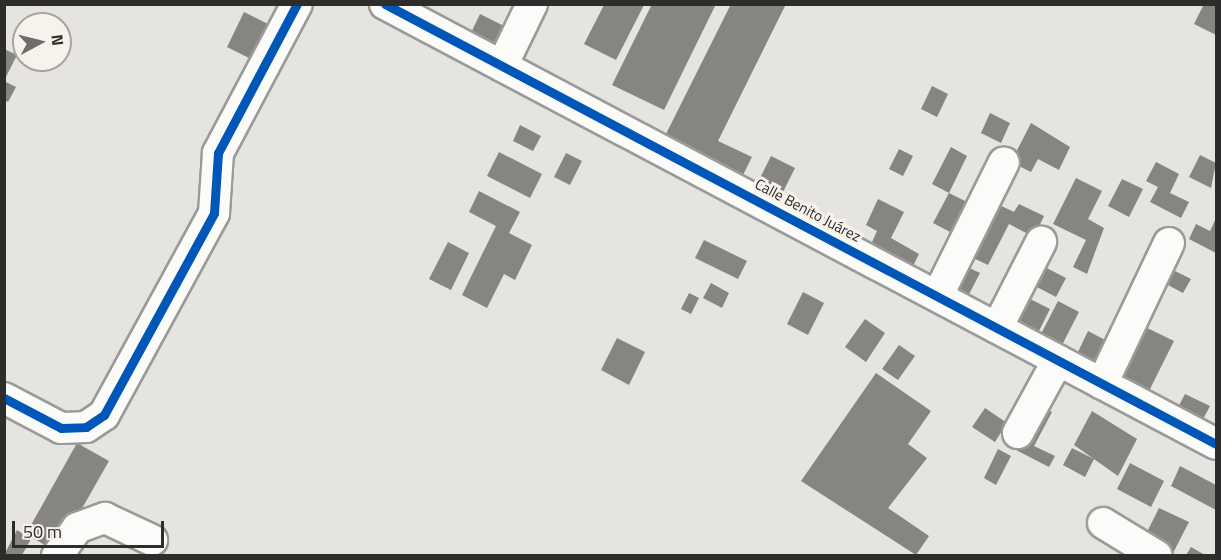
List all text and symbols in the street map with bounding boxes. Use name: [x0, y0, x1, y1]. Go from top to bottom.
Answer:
north arrow: [12, 12, 72, 72]
text: N: [45, 33, 70, 47]
street label: Calle Benito Juárez: [752, 175, 864, 245]
scale bar: [15, 509, 166, 547]
text: 50 m: [23, 518, 62, 545]

